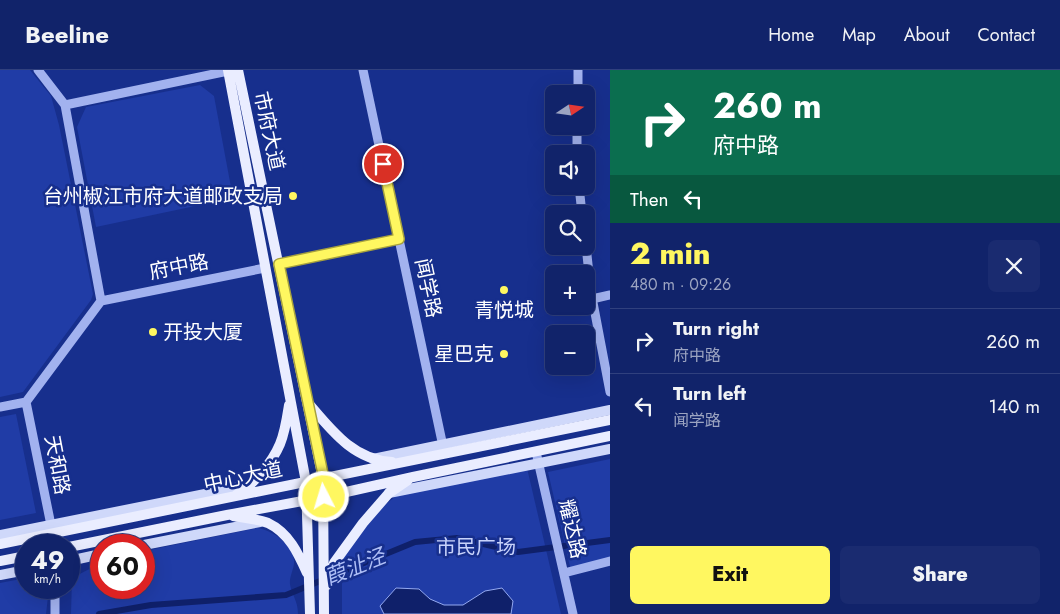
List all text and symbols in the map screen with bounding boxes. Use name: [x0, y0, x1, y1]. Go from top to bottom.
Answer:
text: Beeline: [25, 17, 109, 52]
text: Home: [768, 22, 814, 48]
text: Map: [842, 22, 876, 48]
text: About: [904, 22, 949, 48]
text: Contact: [977, 22, 1035, 48]
text: 260 m: [713, 81, 822, 131]
north arrow: [545, 85, 595, 135]
map controls: [545, 85, 595, 375]
street label: 市府大道: [247, 89, 291, 173]
icon: right: [630, 90, 695, 155]
text: 府中路: [713, 129, 779, 161]
pin: [362, 143, 404, 185]
button: sound: [545, 145, 595, 195]
icon: arrive: [369, 150, 397, 178]
place label: 台州椒江市府大道邮政支局: [43, 182, 283, 211]
icon: left: [679, 185, 707, 213]
text: Then: [630, 186, 669, 213]
marker: 台州椒江市府大道邮政支局: [287, 190, 299, 202]
button: search: [545, 205, 595, 255]
text: 2 min: [630, 232, 711, 275]
button: close: [988, 240, 1040, 292]
street label: 府中路: [147, 247, 211, 287]
street label: 闻学路: [408, 256, 448, 320]
button: +: [545, 265, 595, 315]
text: 480 m · 09:26: [630, 273, 731, 296]
marker: 青悦城: [498, 284, 510, 296]
place label: 青悦城: [474, 296, 534, 325]
text: Turn right: [673, 315, 759, 342]
place label: 开投大厦: [163, 318, 243, 347]
button: −: [545, 325, 595, 375]
marker: 开投大厦: [147, 326, 159, 338]
icon: right: [630, 327, 658, 355]
text: 260 m: [986, 328, 1040, 355]
place label: 星巴克: [434, 340, 494, 369]
text: 府中路: [673, 344, 721, 367]
marker: 星巴克: [498, 348, 510, 360]
text: Turn left: [673, 380, 746, 407]
icon: left: [630, 392, 658, 420]
text: 140 m: [988, 393, 1040, 420]
text: 闻学路: [673, 409, 721, 432]
street label: 天和路: [37, 433, 77, 497]
street label: 中心大道: [201, 455, 285, 499]
position arrow: [297, 470, 349, 522]
street label: 耀达路: [551, 497, 593, 561]
park label: 市民广场: [436, 533, 516, 562]
speed limit sign: 60: [90, 534, 155, 599]
water label: 葭沚泾: [320, 541, 392, 593]
text: 49: [30, 542, 65, 578]
button: Exit: [630, 546, 830, 604]
button: Share: [840, 546, 1040, 604]
text: km/h: [34, 570, 61, 588]

